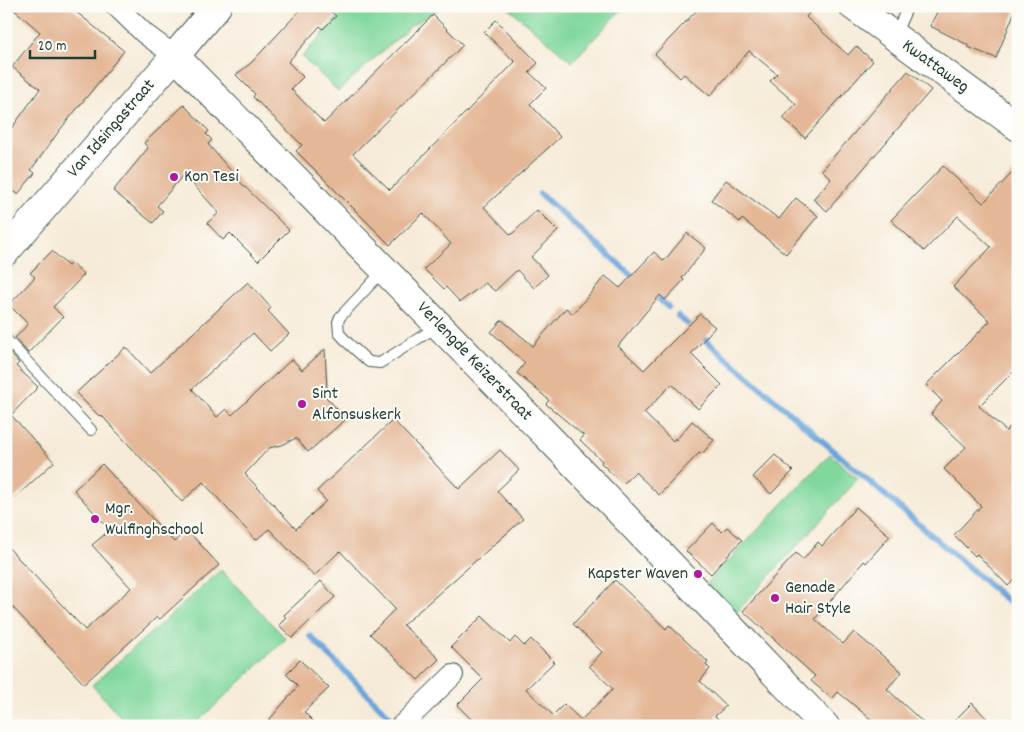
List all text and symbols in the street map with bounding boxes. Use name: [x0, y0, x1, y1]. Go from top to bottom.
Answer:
scale bar: [30, 28, 95, 60]
street label: Kwattaweg: [896, 34, 974, 100]
text: 20 m: [38, 36, 66, 58]
street label: Van Idsingastraat: [62, 74, 162, 184]
place label: Kon Tesi: [184, 165, 239, 190]
marker: Kon Tesi: [168, 171, 180, 183]
street label: Verlengde Keizerstraat: [410, 297, 538, 428]
place label: Sint Alfonsuskerk: [312, 382, 401, 428]
marker: Sint Alfonsuskerk: [296, 398, 308, 410]
place label: Mgr. Wulfinghschool: [105, 497, 204, 543]
marker: Mgr. Wulfinghschool: [89, 513, 101, 525]
place label: Kapster Waven: [587, 562, 688, 587]
marker: Kapster Waven: [692, 568, 704, 580]
place label: Genade Hair Style: [785, 576, 851, 622]
marker: Genade Hair Style: [769, 592, 781, 604]

